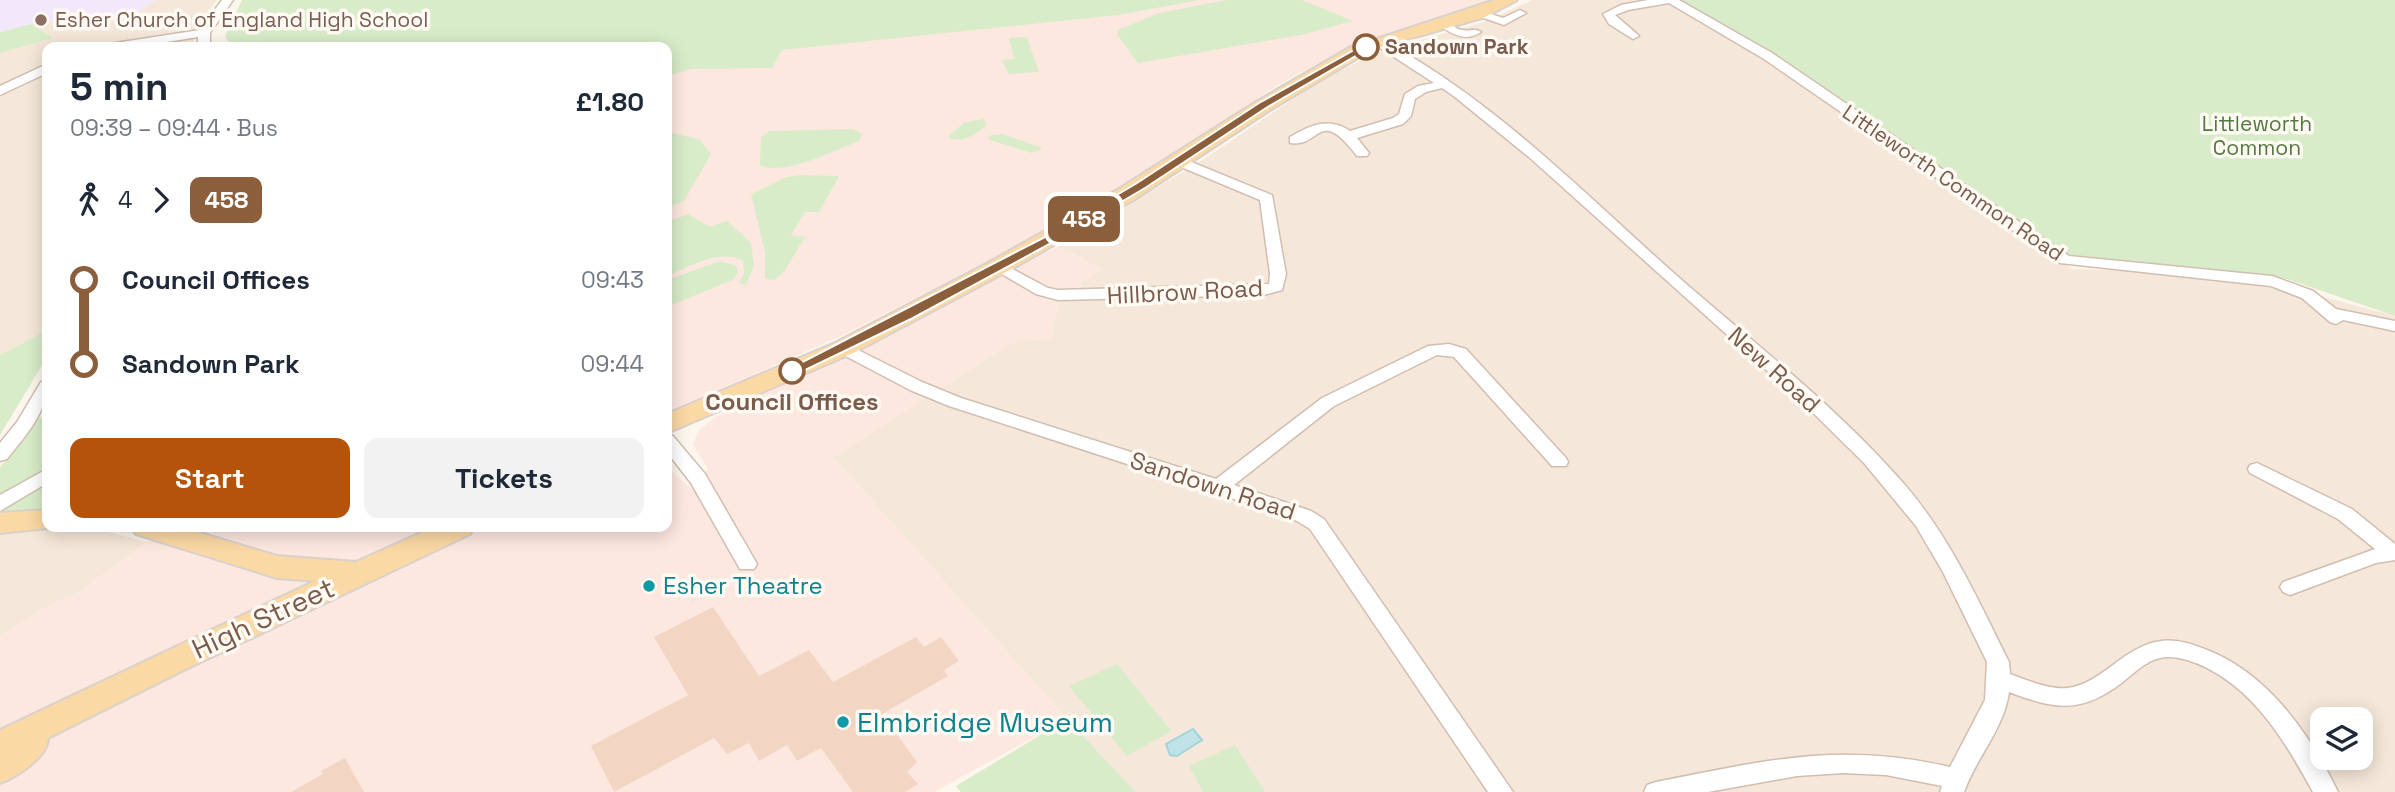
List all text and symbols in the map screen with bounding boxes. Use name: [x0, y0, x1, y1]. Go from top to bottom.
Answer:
place label: Esher Church of England High School: [55, 6, 428, 33]
marker: Esher Church of England High School: [33, 12, 49, 28]
place label: Sandown Park: [1385, 33, 1529, 60]
marker: Sandown Park: [1353, 34, 1379, 60]
text: 5 min: [70, 63, 168, 111]
text: £1.80: [575, 85, 644, 119]
street label: Littleworth Common Road: [1837, 98, 2069, 267]
park label: Littleworth Common: [2202, 110, 2312, 161]
text: 09:39 – 09:44 · Bus: [70, 113, 278, 143]
icon: walk: [70, 181, 108, 219]
icon: forward: [142, 181, 180, 219]
text: 458: [204, 184, 248, 215]
text: 4: [118, 185, 132, 215]
line badge: 458: [1044, 196, 1124, 242]
text: 458: [1062, 203, 1106, 234]
text: Council Offices: [122, 263, 310, 297]
text: 09:43: [581, 265, 644, 295]
street label: Hillbrow Road: [1106, 272, 1264, 311]
street label: New Road: [1722, 320, 1827, 419]
text: Sandown Park: [122, 347, 300, 381]
text: 09:44: [581, 349, 644, 379]
marker: Council Offices: [779, 358, 805, 384]
place label: Council Offices: [705, 386, 879, 417]
button: Start: [70, 438, 350, 518]
button: Tickets: [364, 438, 644, 518]
street label: Sandown Road: [1126, 444, 1300, 527]
street label: High Street: [186, 569, 340, 667]
place label: Esher Theatre: [663, 570, 823, 601]
marker: Esher Theatre: [641, 578, 657, 594]
place label: Elmbridge Museum: [857, 704, 1113, 740]
map controls: [2310, 707, 2373, 770]
button: layers: [2310, 707, 2373, 770]
marker: Elmbridge Museum: [835, 714, 851, 730]

